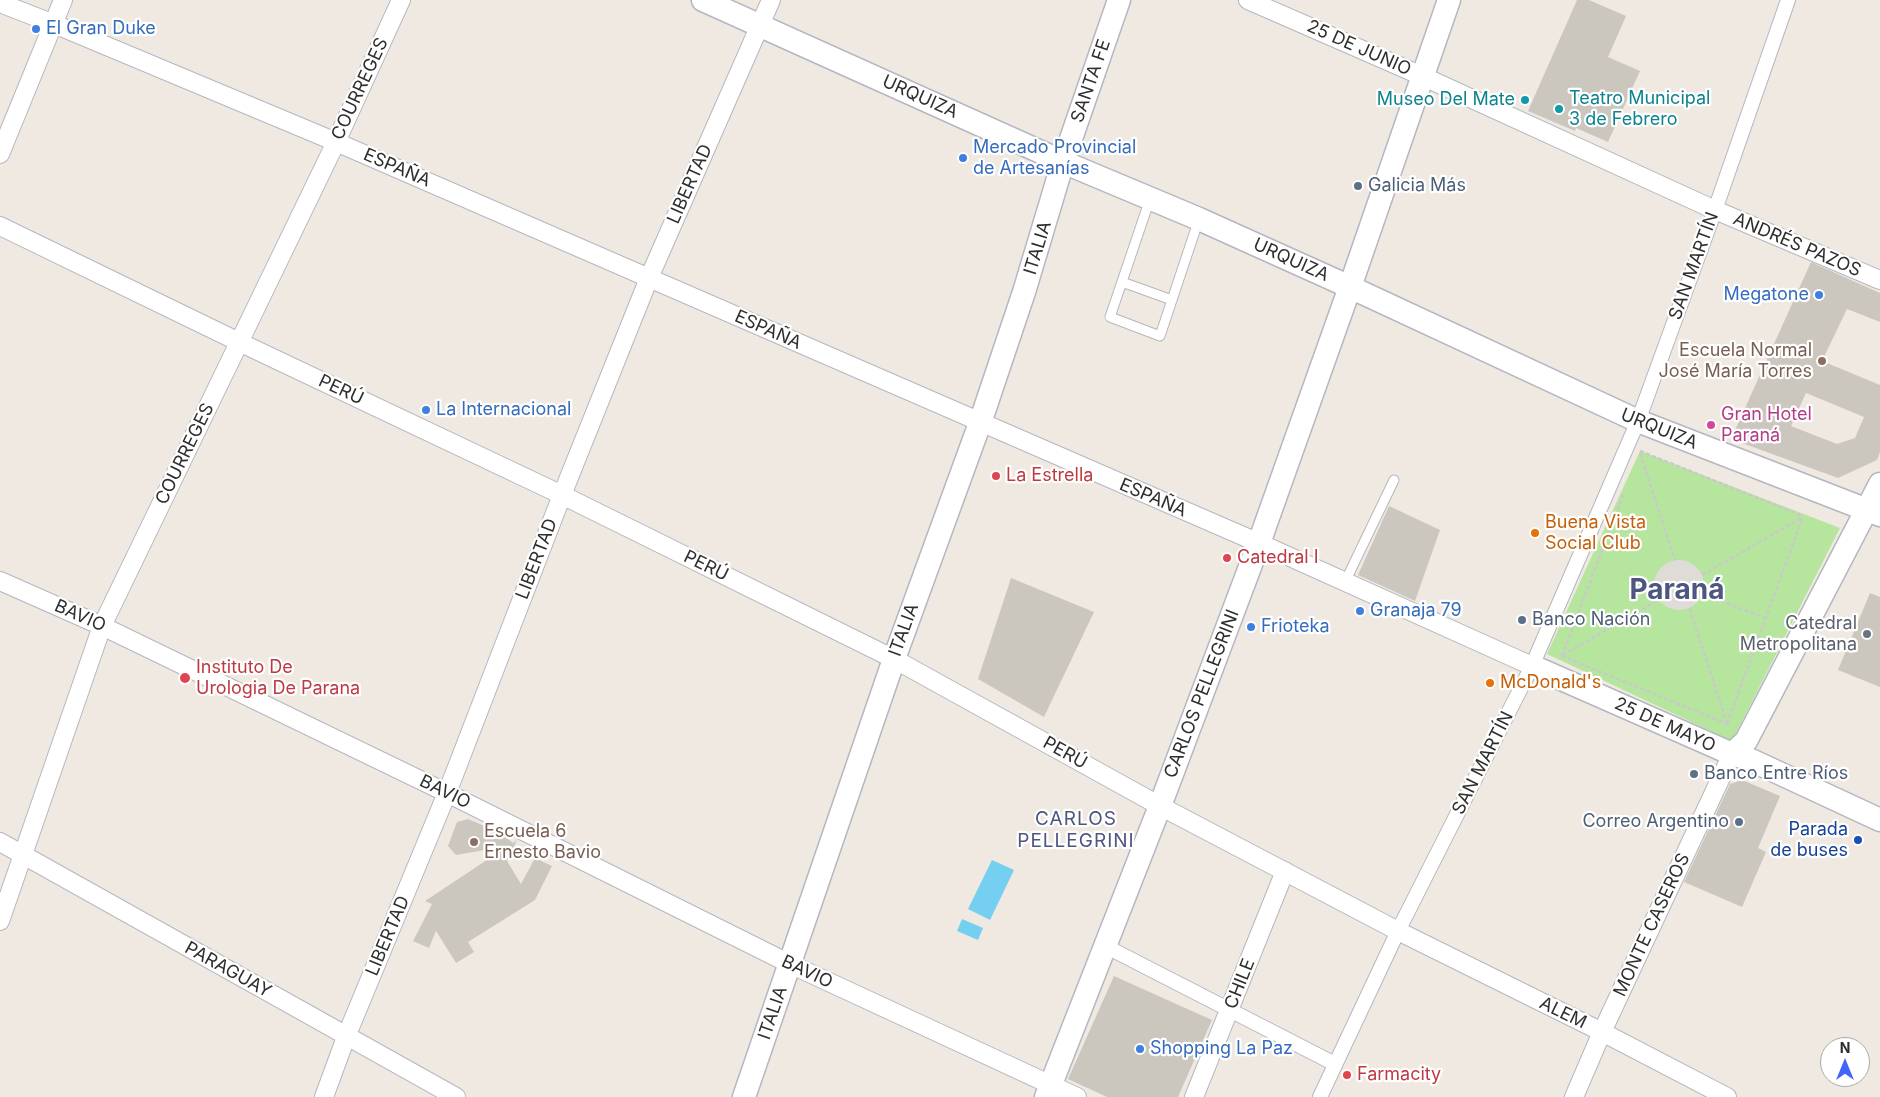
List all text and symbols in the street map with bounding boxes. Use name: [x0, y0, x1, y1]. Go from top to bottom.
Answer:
street label: 25 DE JUNIO: [1304, 15, 1414, 81]
place label: El Gran Duke: [46, 18, 156, 40]
marker: El Gran Duke: [30, 23, 42, 35]
street label: COURREGES: [327, 35, 393, 143]
street label: SANTA FE: [1067, 37, 1115, 125]
street label: URQUIZA: [879, 71, 961, 123]
place label: Teatro Municipal 3 de Febrero: [1569, 88, 1710, 130]
place label: Museo Del Mate: [1377, 89, 1515, 111]
marker: Museo Del Mate: [1519, 94, 1531, 106]
marker: Teatro Municipal 3 de Febrero: [1553, 103, 1565, 115]
place label: Mercado Provincial de Artesanías: [973, 137, 1136, 180]
street label: LIBERTAD: [663, 141, 717, 227]
street label: ESPAÑA: [360, 144, 434, 192]
marker: Mercado Provincial de Artesanías: [957, 152, 969, 164]
place label: Galicia Más: [1368, 175, 1466, 197]
marker: Galicia Más: [1352, 180, 1364, 192]
street label: ANDRÉS PAZOS: [1730, 208, 1864, 282]
street label: SAN MARTÍN: [1665, 209, 1723, 323]
street label: ITALIA: [1020, 219, 1056, 277]
street label: URQUIZA: [1250, 234, 1332, 286]
place label: Megatone: [1723, 284, 1809, 306]
marker: Megatone: [1813, 289, 1825, 301]
street label: ESPAÑA: [731, 306, 805, 354]
place label: Escuela Normal José María Torres: [1658, 340, 1812, 382]
marker: Escuela Normal José María Torres: [1816, 355, 1828, 367]
street label: PERÚ: [315, 370, 367, 410]
place label: La Internacional: [436, 399, 571, 421]
street label: COURREGES: [151, 400, 219, 508]
marker: La Internacional: [420, 404, 432, 416]
street label: URQUIZA: [1618, 404, 1700, 454]
place label: Gran Hotel Paraná: [1721, 404, 1812, 446]
marker: Gran Hotel Paraná: [1705, 419, 1717, 431]
place label: La Estrella: [1006, 465, 1093, 487]
marker: La Estrella: [990, 470, 1002, 482]
street label: ESPAÑA: [1116, 474, 1190, 522]
place label: Buena Vista Social Club: [1545, 512, 1646, 554]
street label: LIBERTAD: [512, 516, 562, 602]
marker: Buena Vista Social Club: [1529, 527, 1541, 539]
street label: PERÚ: [680, 546, 732, 586]
place label: Catedral I: [1237, 547, 1319, 569]
marker: Catedral I: [1221, 552, 1233, 564]
district label: Paraná: [1629, 574, 1725, 608]
street label: BAVIO: [51, 595, 109, 637]
place label: Granaja 79: [1370, 600, 1462, 622]
street label: ITALIA: [884, 601, 924, 659]
marker: Granaja 79: [1354, 605, 1366, 617]
street label: CARLOS PELLEGRINI: [1160, 607, 1244, 781]
place label: Banco Nación: [1532, 609, 1650, 631]
place label: Catedral Metropolitana: [1740, 613, 1857, 656]
marker: Banco Nación: [1516, 614, 1528, 626]
place label: Frioteka: [1261, 616, 1330, 638]
marker: Frioteka: [1245, 621, 1257, 633]
marker: Catedral Metropolitana: [1861, 628, 1873, 640]
place label: Instituto De Urologia De Parana: [196, 657, 360, 700]
marker: Instituto De Urologia De Parana: [178, 671, 192, 685]
place label: McDonald's: [1500, 672, 1601, 694]
marker: McDonald's: [1484, 677, 1496, 689]
street label: 25 DE MAYO: [1611, 693, 1719, 757]
street label: SAN MARTÍN: [1448, 708, 1518, 818]
street label: PERÚ: [1039, 732, 1091, 774]
place label: Banco Entre Ríos: [1704, 763, 1848, 785]
marker: Banco Entre Ríos: [1688, 768, 1700, 780]
street label: BAVIO: [416, 770, 474, 814]
district label: CARLOS PELLEGRINI: [1016, 808, 1136, 852]
place label: Correo Argentino: [1582, 811, 1729, 833]
marker: Correo Argentino: [1733, 816, 1745, 828]
place label: Parada de buses: [1770, 819, 1848, 862]
place label: Escuela 6 Ernesto Bavio: [484, 821, 601, 864]
marker: Parada de buses: [1852, 834, 1864, 846]
marker: Escuela 6 Ernesto Bavio: [468, 836, 480, 848]
street label: MONTE CASEROS: [1609, 850, 1695, 1000]
street label: LIBERTAD: [362, 893, 414, 979]
street label: PARAGUAY: [181, 937, 275, 1003]
street label: BAVIO: [778, 951, 836, 993]
street label: CHILE: [1220, 956, 1260, 1012]
street label: ITALIA: [754, 984, 792, 1042]
street label: ALEM: [1536, 992, 1590, 1034]
north arrow: [1820, 1037, 1870, 1087]
place label: Shopping La Paz: [1150, 1038, 1293, 1060]
text: N: [1840, 1039, 1850, 1056]
marker: Shopping La Paz: [1134, 1043, 1146, 1055]
place label: Farmacity: [1357, 1064, 1441, 1086]
marker: Farmacity: [1341, 1069, 1353, 1081]

